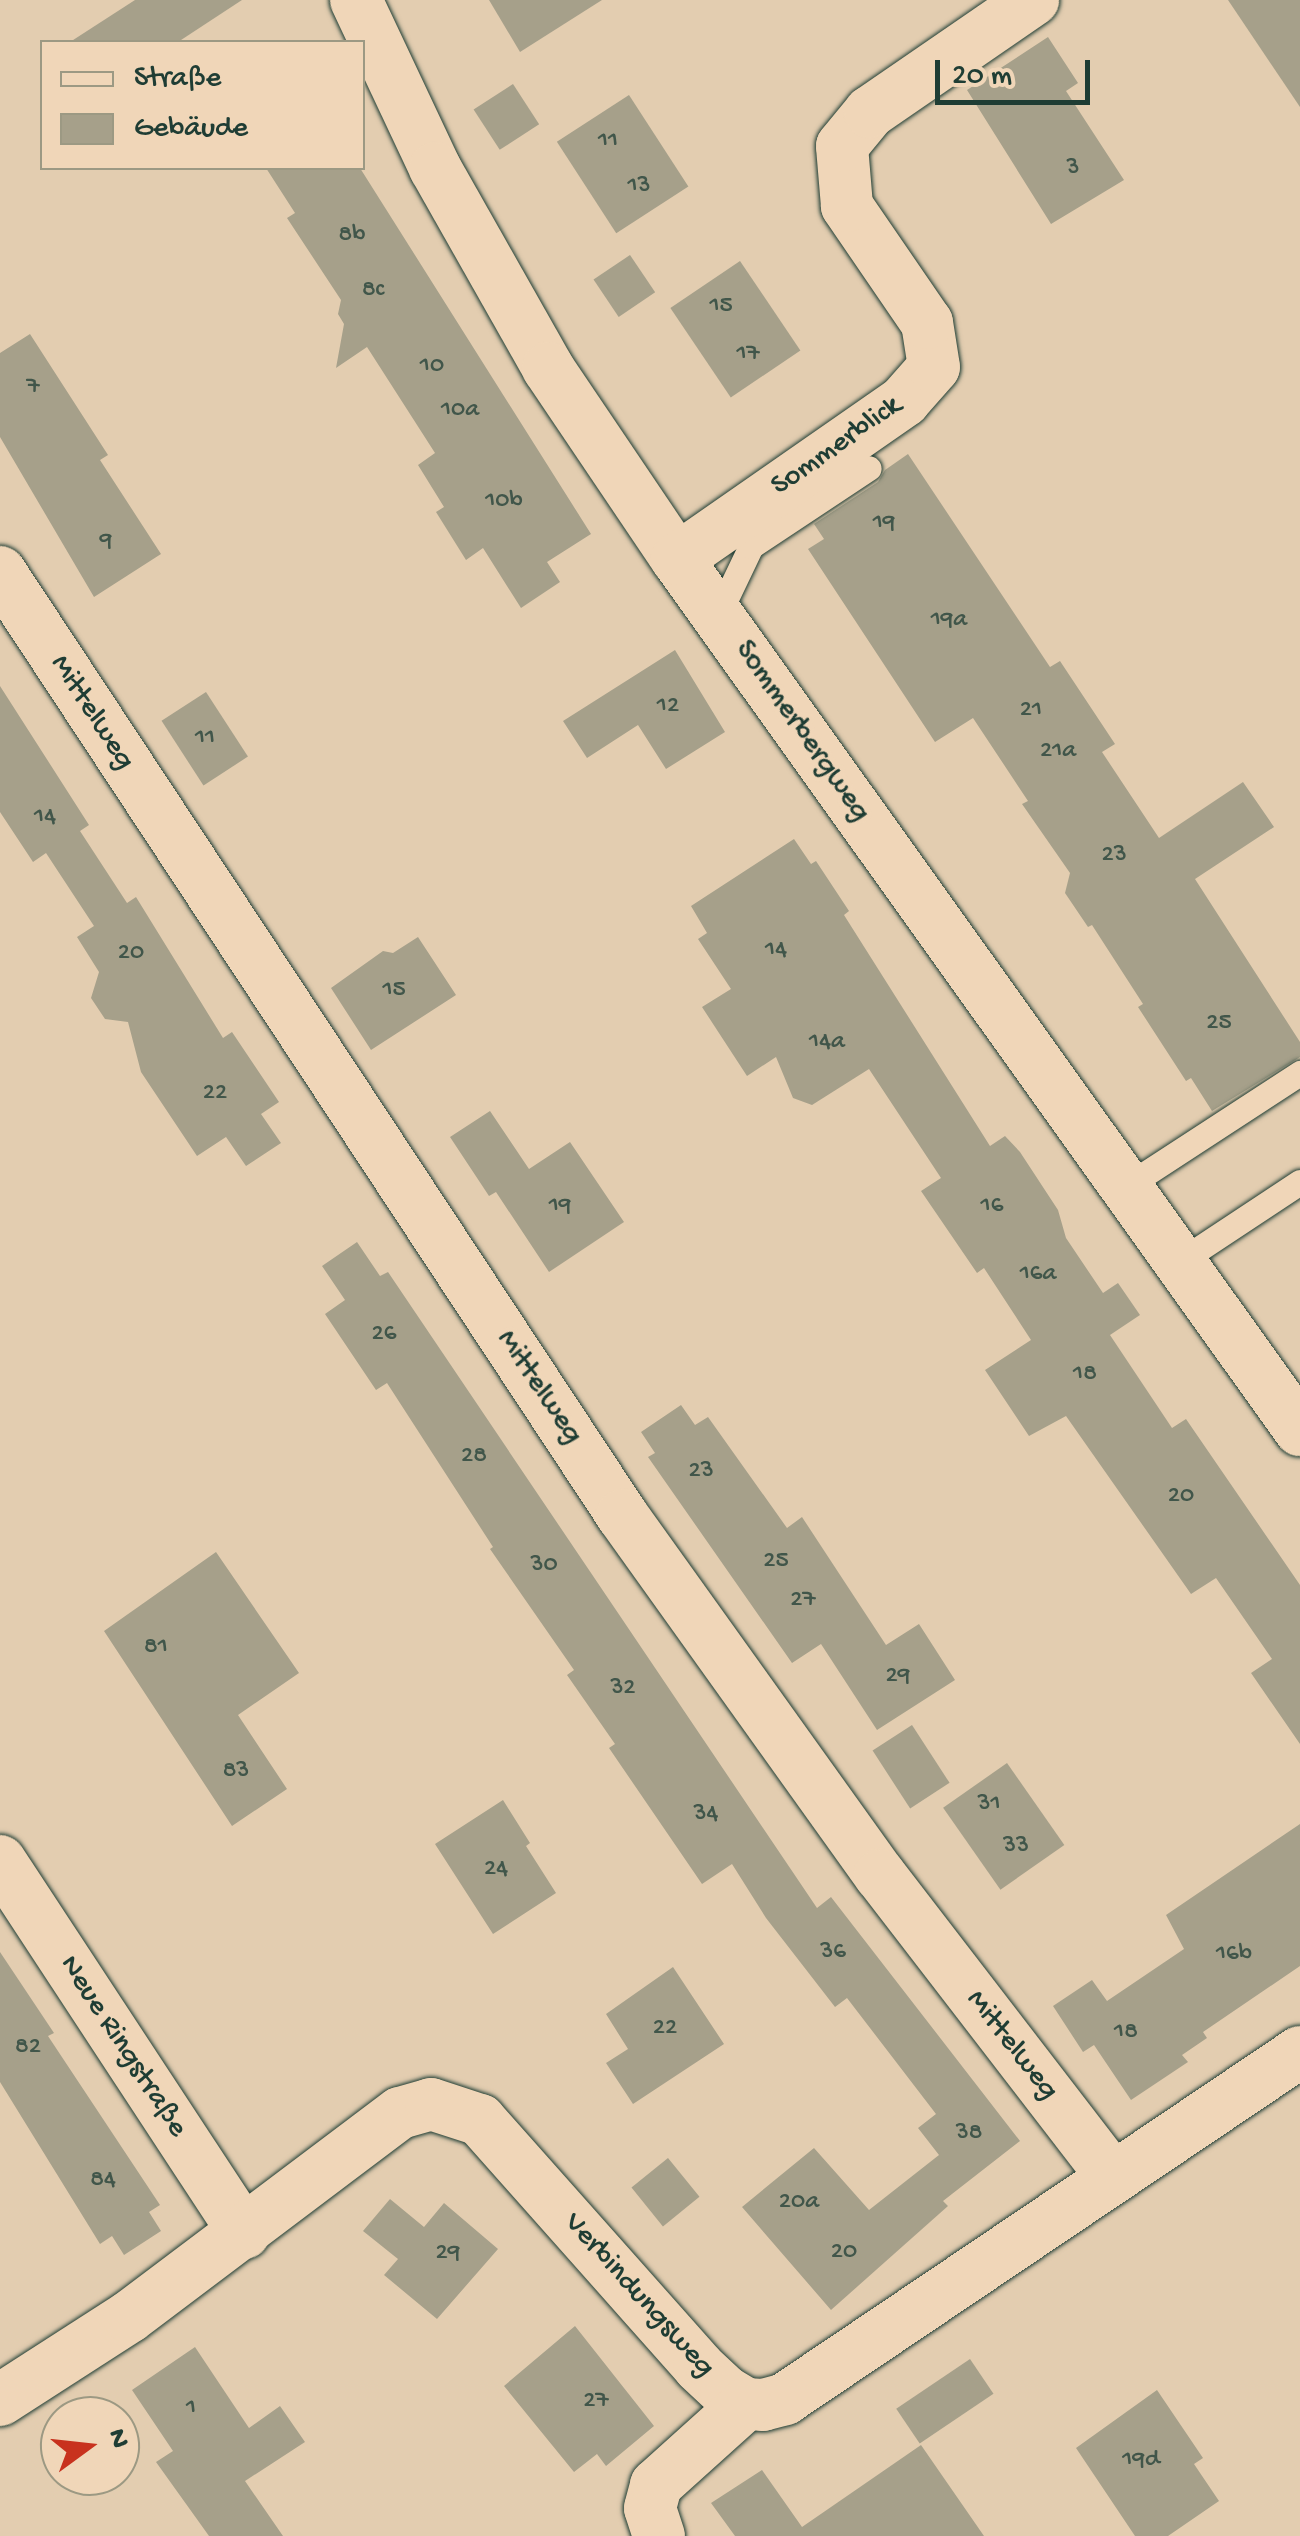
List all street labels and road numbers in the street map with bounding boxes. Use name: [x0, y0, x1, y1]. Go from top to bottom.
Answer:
street label: Sommerblick: [765, 389, 909, 505]
street label: Sommerbergweg: [725, 634, 877, 830]
street label: Mittelweg: [41, 649, 141, 777]
street label: Mittelweg: [487, 1324, 589, 1452]
street label: Neue Ringstraße: [50, 1949, 194, 2145]
street label: Mittelweg: [957, 1984, 1065, 2108]
street label: Verbindungsweg: [555, 2206, 721, 2386]

